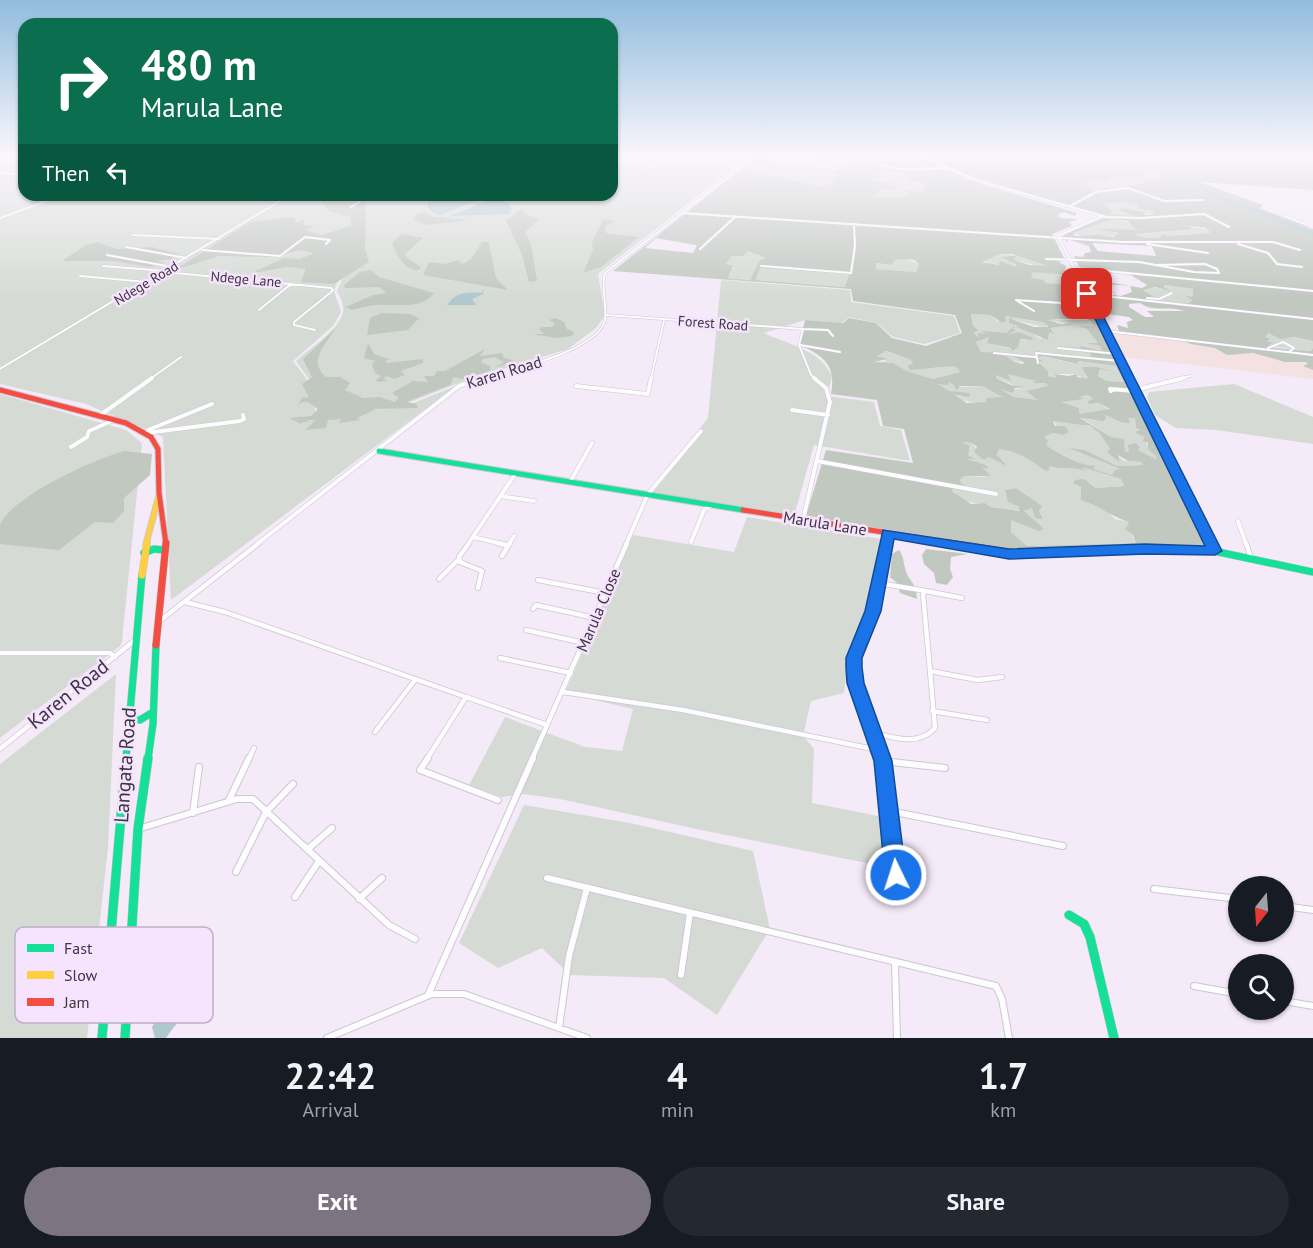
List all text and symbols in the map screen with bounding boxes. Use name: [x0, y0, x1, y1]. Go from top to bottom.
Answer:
text: 480 m: [141, 37, 257, 92]
icon: right: [42, 42, 120, 120]
text: Marula Lane: [141, 90, 283, 124]
icon: left: [101, 156, 134, 189]
text: Then: [42, 159, 89, 187]
street label: Ndege Road: [111, 257, 181, 309]
street label: Ndege Lane: [210, 267, 282, 291]
pin: [1061, 268, 1112, 319]
icon: arrive: [1070, 277, 1103, 310]
street label: Forest Road: [677, 312, 749, 334]
street label: Karen Road: [464, 351, 544, 393]
street label: Marula Lane: [782, 507, 868, 539]
street label: Marula Close: [571, 565, 625, 655]
street label: Karen Road: [22, 653, 114, 735]
street label: Langata Road: [108, 706, 142, 824]
position arrow: [864, 843, 928, 907]
north arrow: [1228, 876, 1294, 942]
map controls: [1228, 876, 1294, 1020]
legend: [15, 927, 213, 1023]
text: Fast: [64, 938, 93, 958]
button: search: [1228, 954, 1294, 1020]
text: Slow: [64, 965, 98, 985]
text: Jam: [63, 992, 90, 1012]
text: 22:42: [285, 1052, 376, 1099]
text: 4: [667, 1052, 688, 1099]
text: 1.7: [978, 1052, 1028, 1099]
text: Arrival: [302, 1097, 359, 1123]
text: min: [661, 1097, 694, 1123]
text: km: [990, 1097, 1016, 1123]
button: Exit: [24, 1167, 651, 1236]
button: Share: [663, 1167, 1289, 1236]

